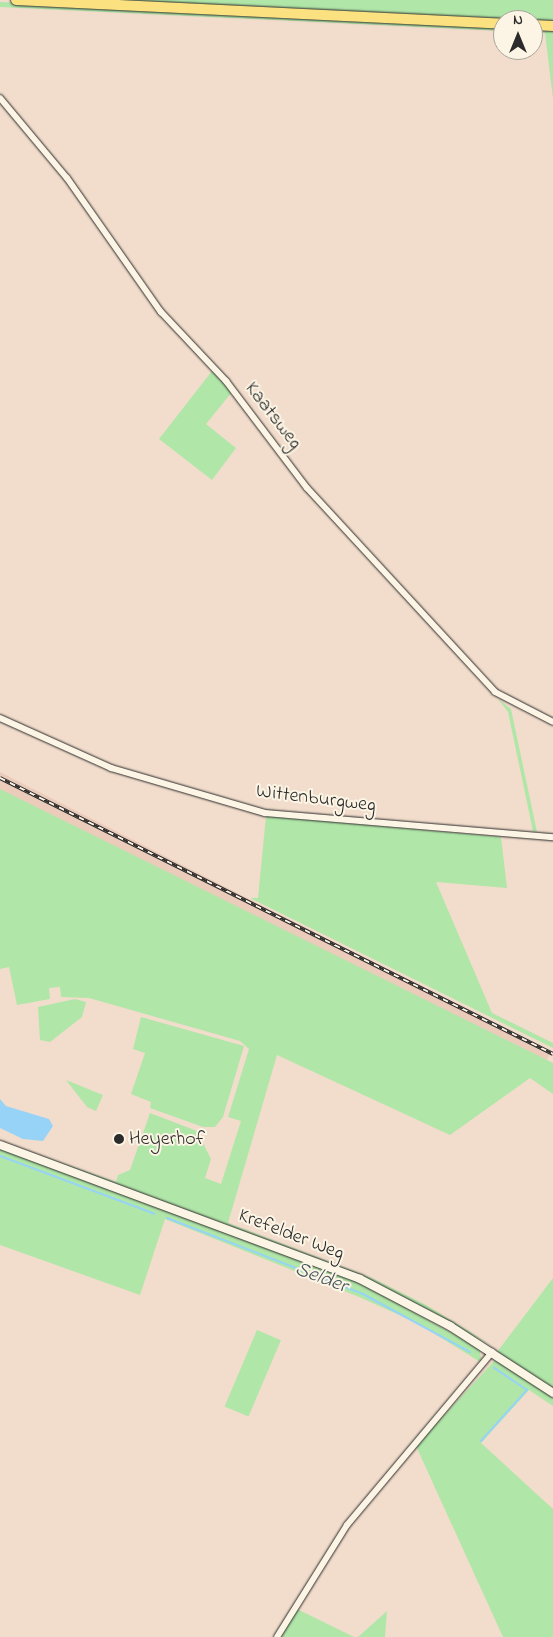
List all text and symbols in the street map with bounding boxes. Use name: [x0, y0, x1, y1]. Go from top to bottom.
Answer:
north arrow: [493, 10, 543, 60]
text: N: [513, 10, 523, 31]
street label: Kaatsweg: [239, 377, 307, 455]
street label: Wittenburgweg: [255, 780, 377, 818]
place label: Heyerhof: [129, 1127, 205, 1151]
marker: Heyerhof: [113, 1133, 125, 1145]
street label: Krefelder Weg: [235, 1204, 347, 1266]
water label: Selder: [291, 1257, 351, 1299]

